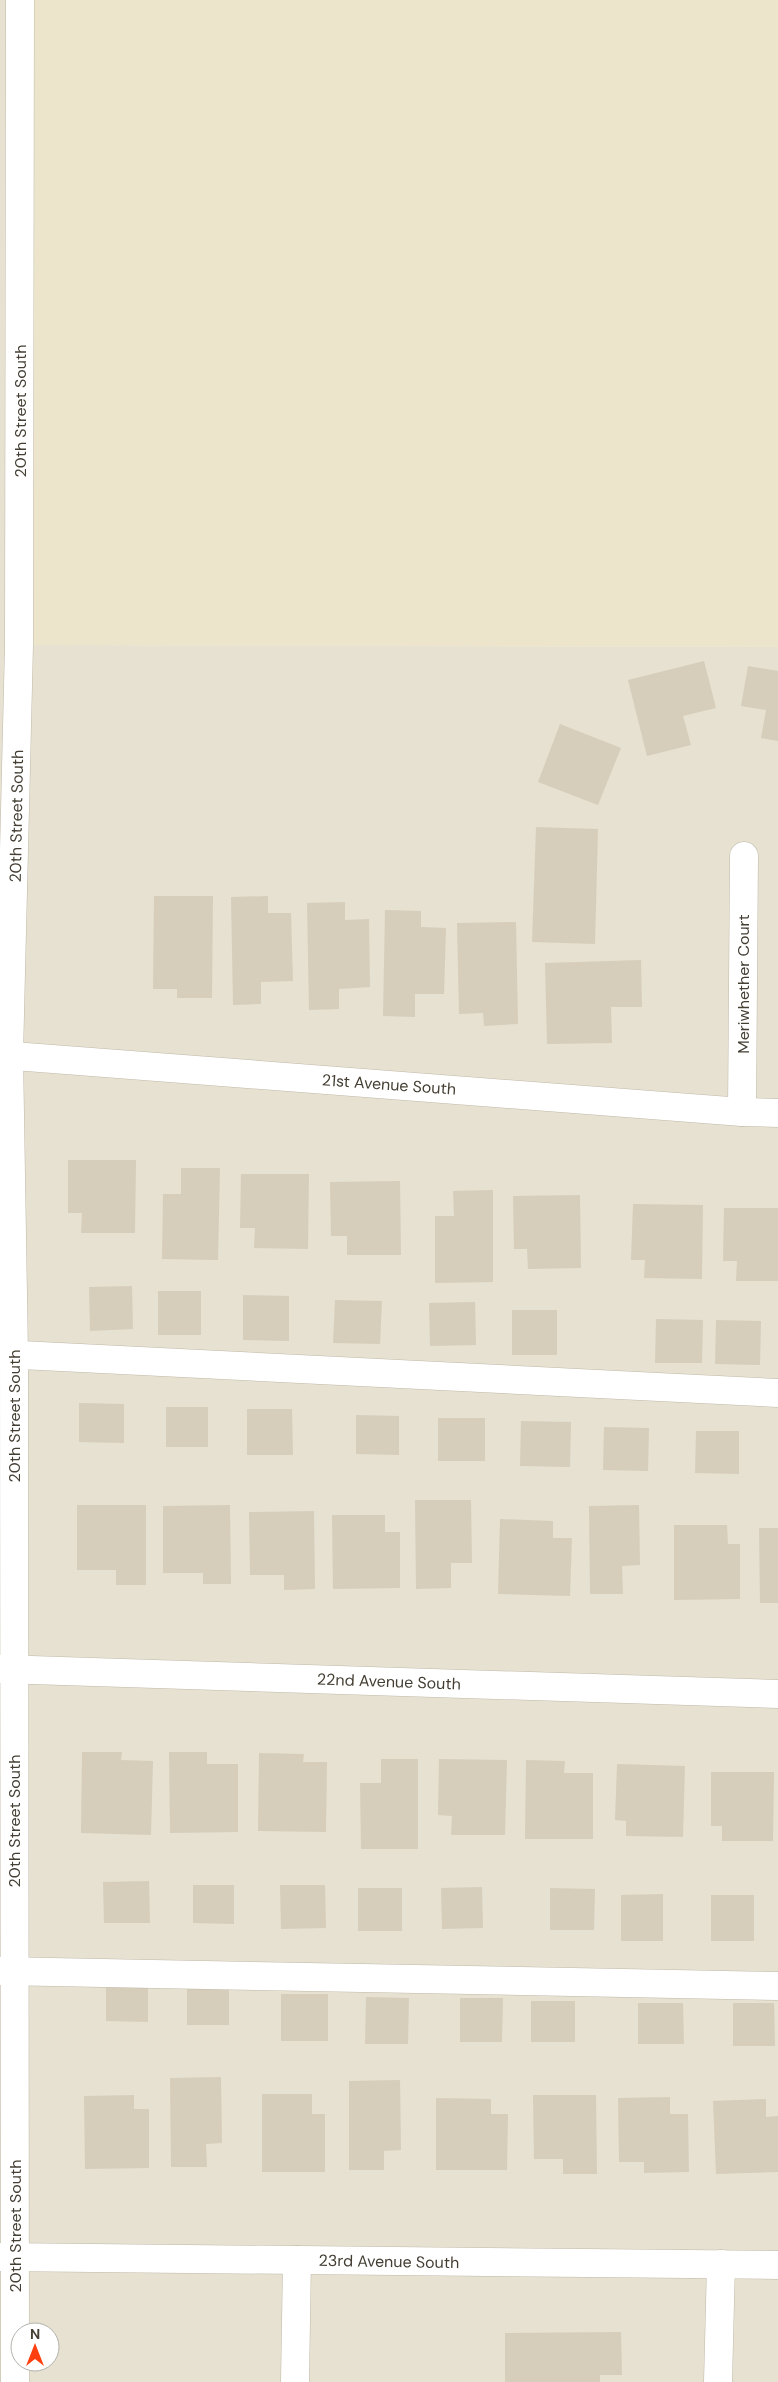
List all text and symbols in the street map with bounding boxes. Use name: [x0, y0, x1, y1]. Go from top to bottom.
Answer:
street label: 20th Street South: [10, 345, 31, 477]
street label: 20th Street South: [5, 749, 28, 883]
street label: Meriwhether Court: [733, 914, 754, 1054]
street label: 21st Avenue South: [321, 1069, 457, 1100]
street label: 20th Street South: [4, 1350, 25, 1482]
street label: 22nd Avenue South: [317, 1668, 461, 1695]
street label: 20th Street South: [4, 1755, 25, 1887]
street label: 20th Street South: [5, 2160, 26, 2292]
street label: 23rd Avenue South: [319, 2250, 459, 2273]
north arrow: [10, 2322, 60, 2372]
text: N: [30, 2325, 40, 2343]

